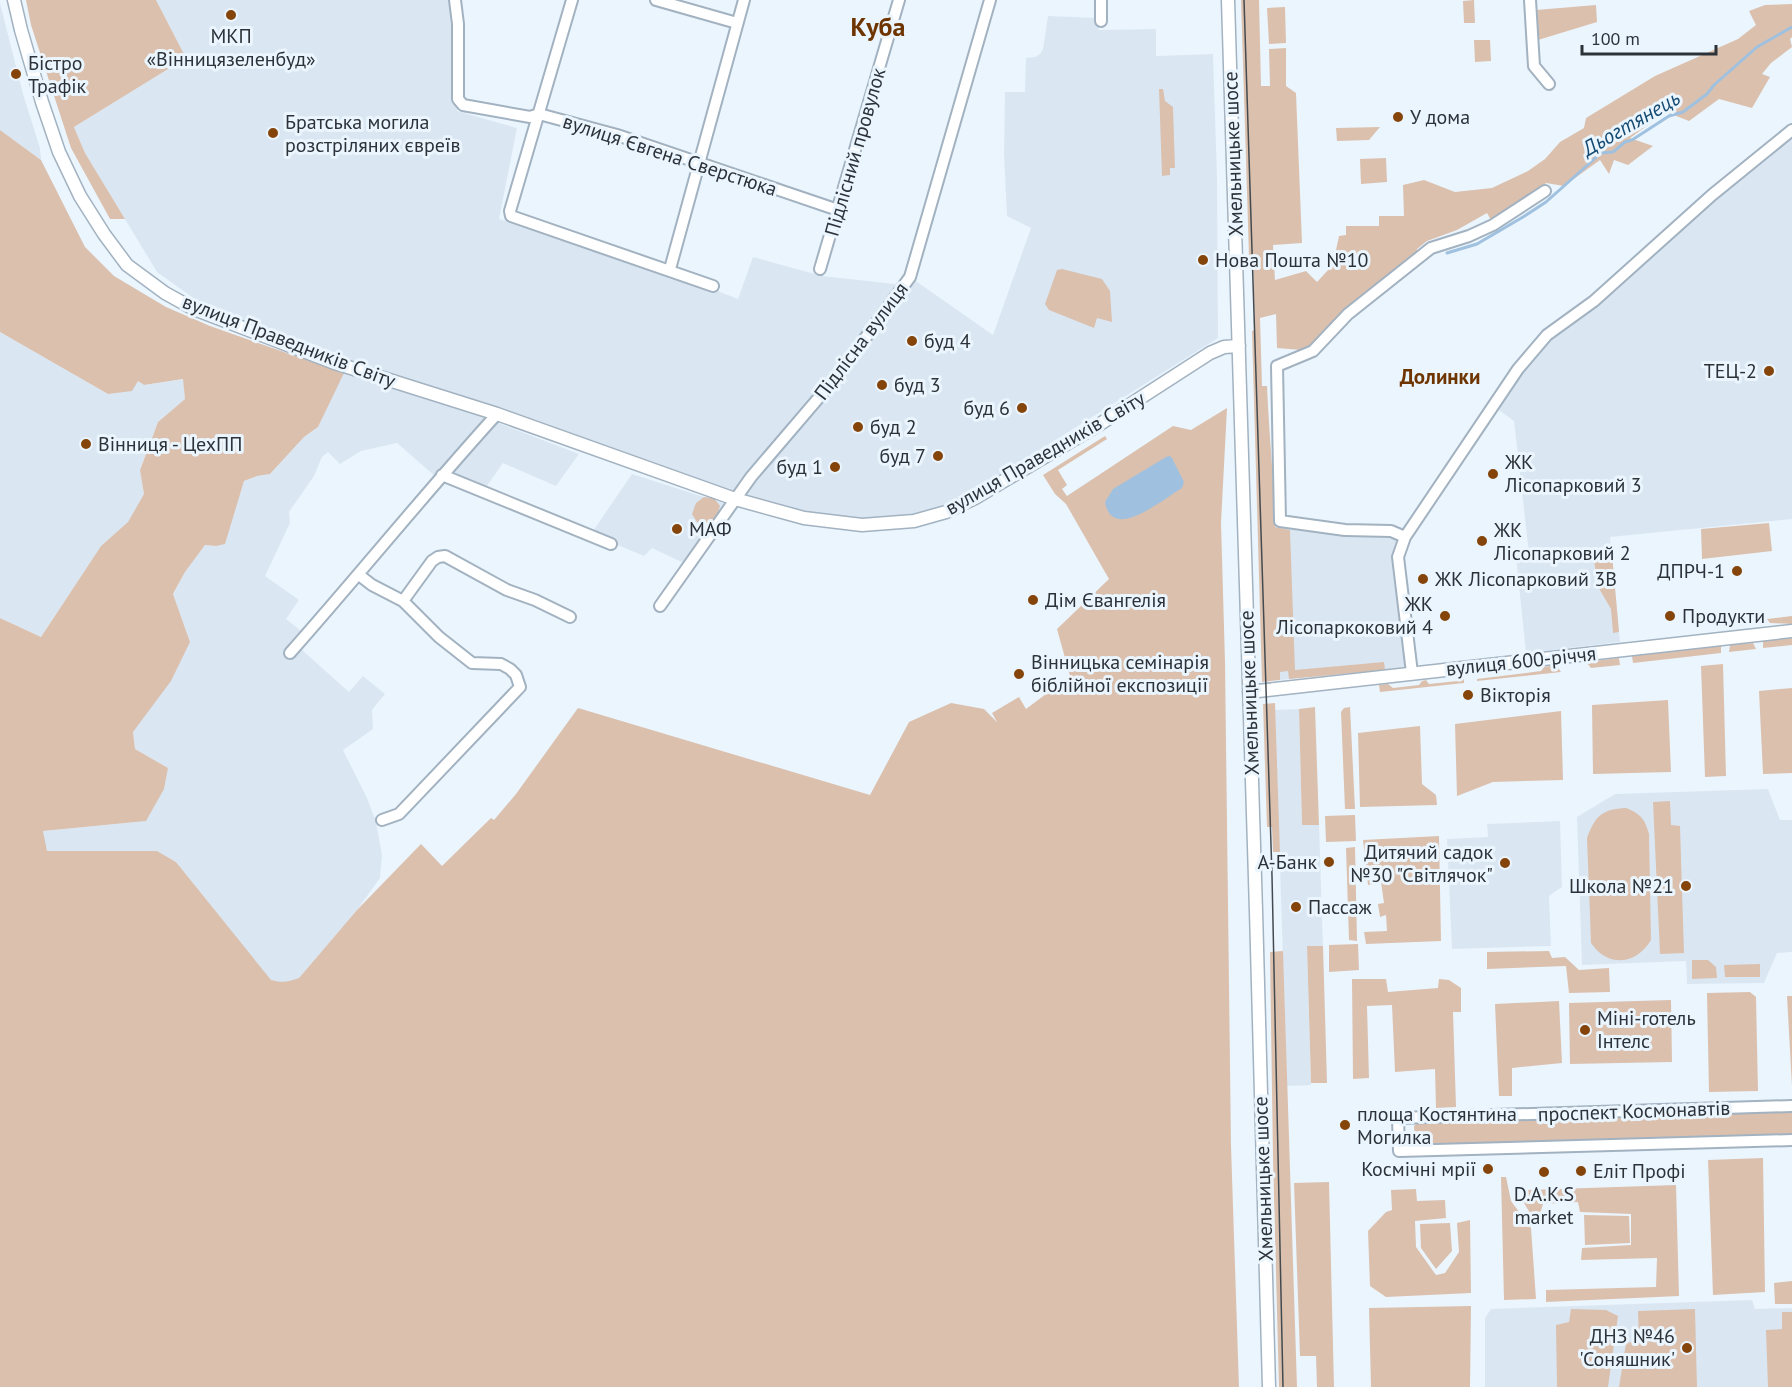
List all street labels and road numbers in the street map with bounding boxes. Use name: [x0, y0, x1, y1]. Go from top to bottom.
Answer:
street label: Підлісний провулок: [819, 64, 892, 239]
street label: Хмельницьке шосе: [1217, 71, 1249, 237]
street label: вулиця Євгена Сверстюка: [560, 108, 780, 202]
street label: Підлісна вулиця: [808, 277, 914, 405]
street label: вулиця Праведників Світу: [179, 288, 400, 394]
street label: вулиця Праведників Світу: [941, 385, 1150, 521]
street label: Хмельницьке шосе: [1233, 610, 1265, 776]
street label: вулиця 600-річчя: [1445, 640, 1597, 682]
street label: проспект Космонавтів: [1537, 1095, 1731, 1127]
street label: Хмельницьке шосе: [1247, 1096, 1279, 1262]

